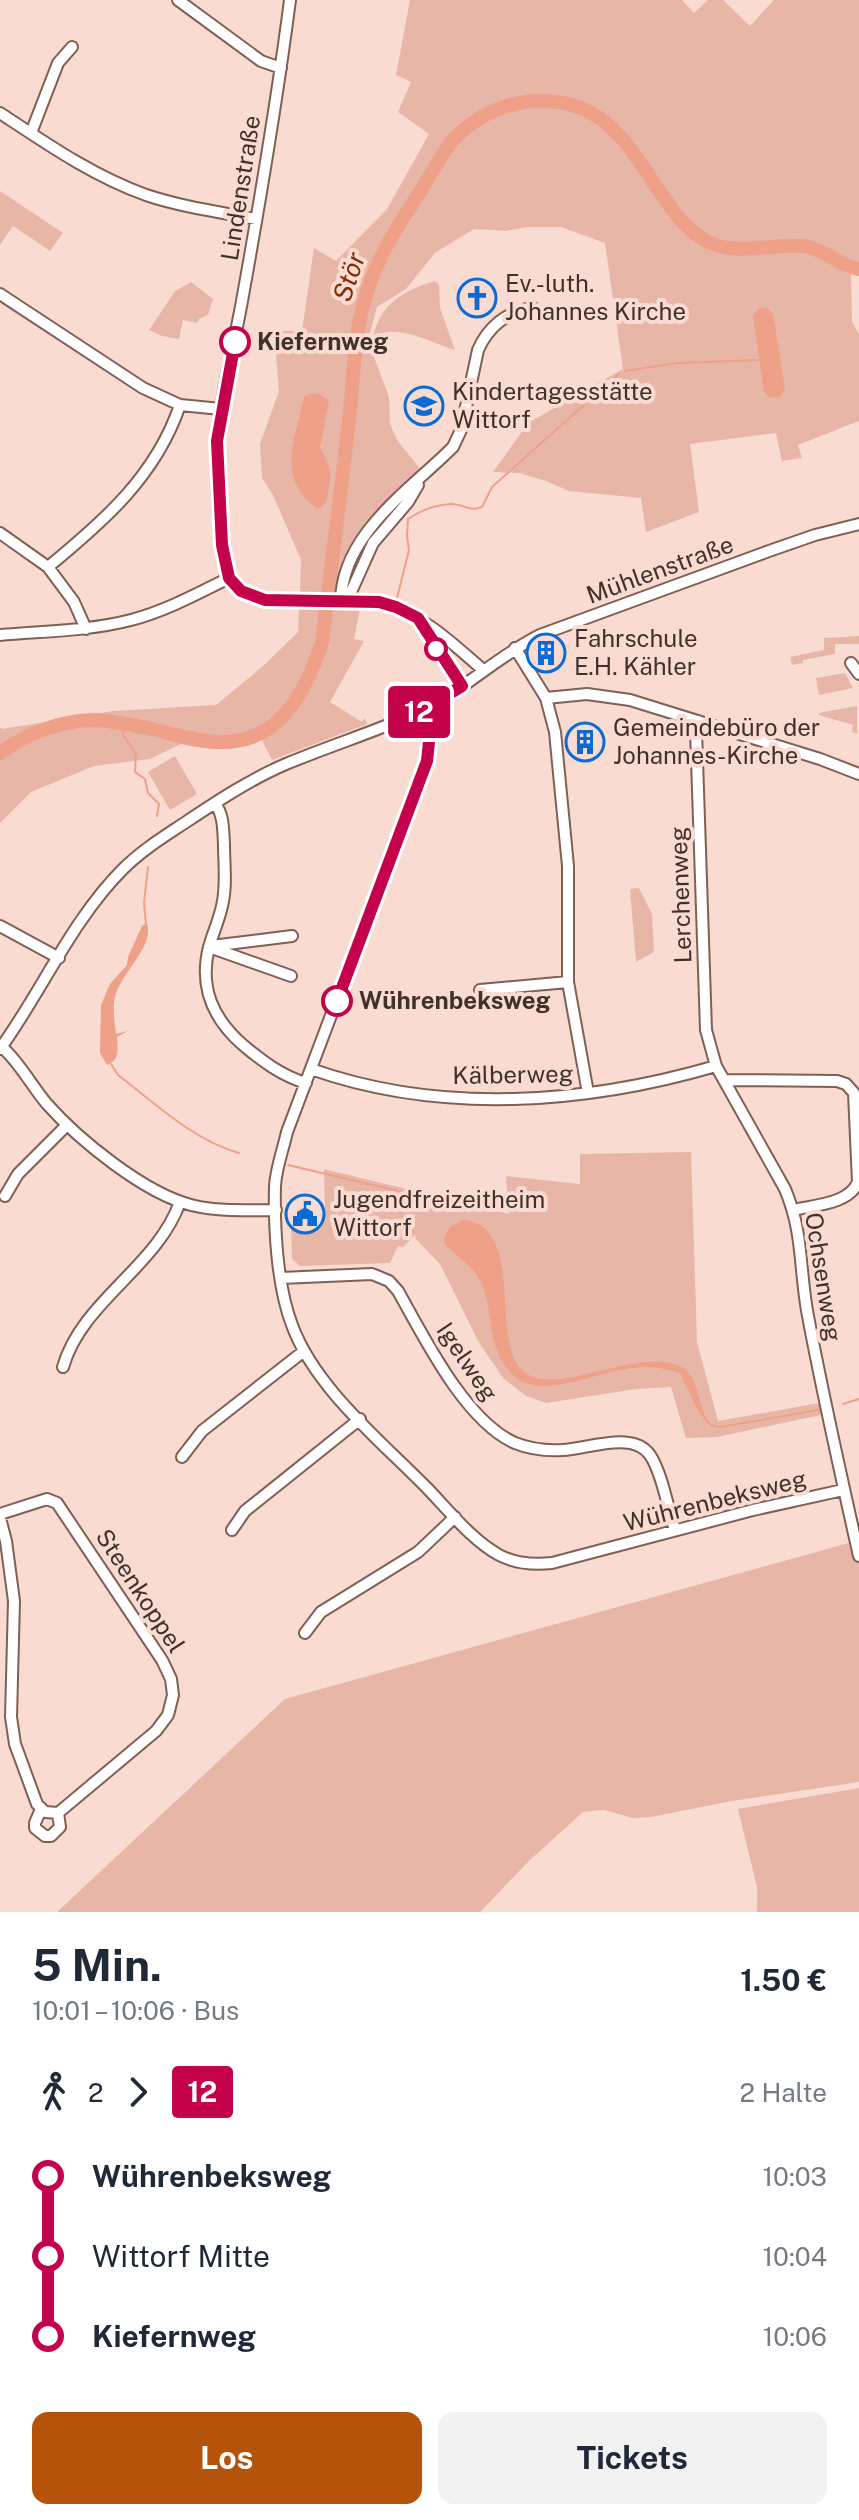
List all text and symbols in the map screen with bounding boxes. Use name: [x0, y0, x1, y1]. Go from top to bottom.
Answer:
street label: Lindenstraße: [215, 113, 265, 262]
water label: Stör: [326, 248, 371, 305]
place label: Ev.-luth. Johannes Kirche: [505, 269, 686, 325]
church icon: Ev.-luth. Johannes Kirche: [456, 277, 498, 319]
marker: Kiefernweg: [220, 327, 250, 357]
place label: Kiefernweg: [257, 327, 388, 355]
place label: Kindertagesstätte Wittorf: [452, 377, 653, 433]
school or university icon: Kindertagesstätte Wittorf: [403, 385, 445, 427]
street label: Mühlenstraße: [582, 530, 737, 609]
place label: Fahrschule E.H. Kähler: [574, 624, 698, 680]
building icon: Fahrschule E.H. Kähler: [525, 632, 567, 674]
unlabelled marker: [425, 638, 447, 660]
line badge: 12: [383, 686, 455, 738]
text: 12: [404, 695, 434, 728]
place label: Gemeindebüro der Johannes-Kirche: [613, 713, 820, 769]
building icon: Gemeindebüro der Johannes-Kirche: [564, 721, 606, 763]
street label: Lerchenweg: [664, 826, 696, 964]
marker: Wührenbeksweg: [322, 986, 352, 1016]
place label: Wührenbeksweg: [359, 986, 551, 1014]
street label: Kälberweg: [452, 1059, 574, 1089]
place label: Jugendfreizeitheim Wittorf: [333, 1185, 545, 1241]
public building icon: Jugendfreizeitheim Wittorf: [284, 1193, 326, 1235]
street label: Ochsenweg: [800, 1210, 848, 1343]
street label: Igelweg: [431, 1317, 504, 1406]
street label: Wührenbeksweg: [620, 1464, 809, 1536]
street label: Steenkoppel: [91, 1523, 191, 1657]
text: 5 Min.: [32, 1939, 162, 1991]
text: 1.50 €: [740, 1962, 827, 1998]
text: 10:01 – 10:06 · Bus: [32, 1995, 239, 2026]
icon: walk: [32, 2070, 76, 2114]
icon: forward: [116, 2070, 160, 2114]
text: 12: [188, 2075, 217, 2108]
text: 2: [88, 2077, 104, 2108]
text: 2 Halte: [740, 2077, 827, 2108]
text: Wührenbeksweg: [92, 2158, 331, 2194]
text: 10:03: [763, 2161, 827, 2192]
text: Wittorf Mitte: [92, 2238, 270, 2274]
text: 10:04: [762, 2241, 827, 2272]
text: Kiefernweg: [92, 2318, 256, 2354]
text: 10:06: [763, 2321, 827, 2352]
button: Los: [32, 2412, 422, 2504]
button: Tickets: [438, 2412, 827, 2504]

